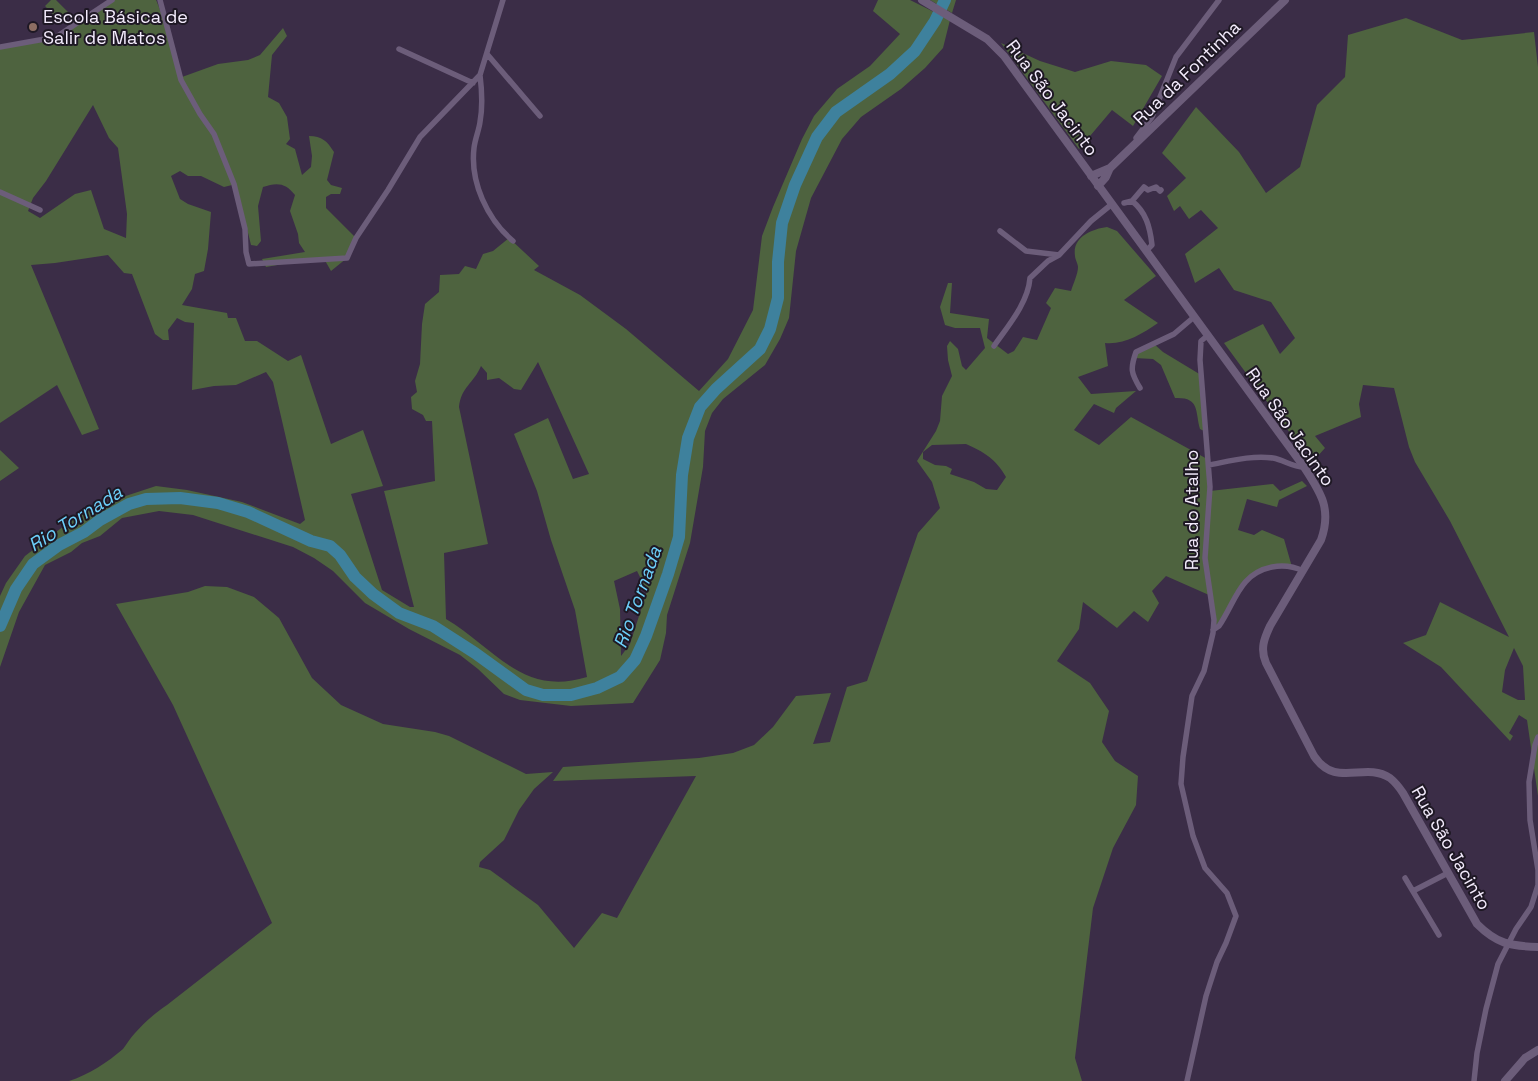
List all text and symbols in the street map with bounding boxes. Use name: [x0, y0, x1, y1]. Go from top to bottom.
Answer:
place label: Escola Básica de Salir de Matos: [43, 5, 188, 49]
street label: Rua da Fontinha: [1128, 16, 1245, 130]
marker: Escola Básica de Salir de Matos: [27, 21, 39, 33]
street label: Rua São Jacinto: [1001, 35, 1104, 160]
street label: Rua São Jacinto: [1241, 363, 1340, 490]
street label: Rua do Atalho: [1180, 450, 1203, 570]
water label: Rio Tornada: [24, 480, 127, 557]
water label: Rio Tornada: [608, 543, 667, 651]
street label: Rua São Jacinto: [1407, 782, 1496, 914]

